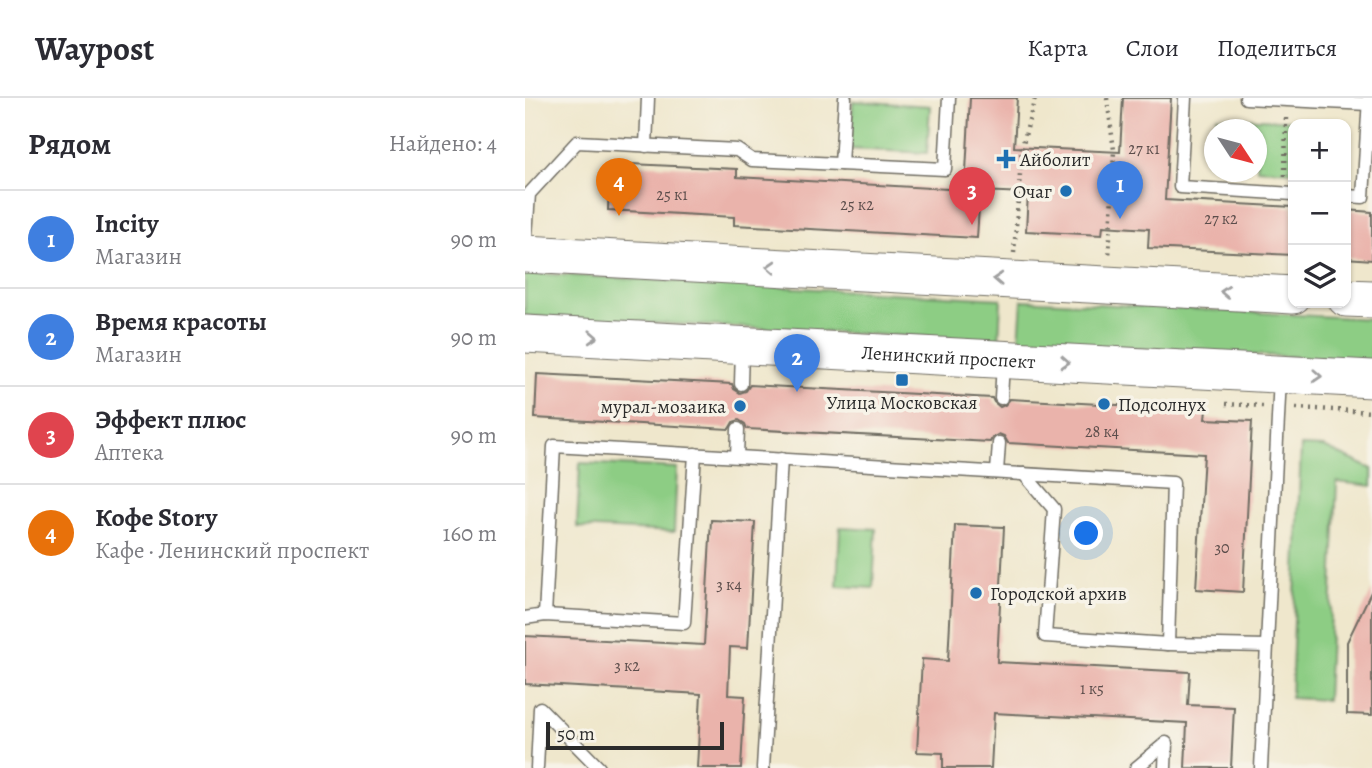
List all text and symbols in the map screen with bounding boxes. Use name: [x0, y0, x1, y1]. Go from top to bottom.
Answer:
text: Waypost: [35, 26, 154, 71]
text: Карта: [1027, 32, 1088, 64]
text: Слои: [1126, 32, 1179, 64]
text: Поделиться: [1217, 32, 1337, 64]
north arrow: [1204, 119, 1267, 182]
map controls: [1288, 119, 1351, 308]
button: +: [1288, 119, 1351, 182]
text: Рядом: [28, 124, 111, 164]
text: Найдено: 4: [389, 128, 497, 159]
house number: 27 к1: [1128, 138, 1160, 160]
place label: Айболит: [1019, 147, 1091, 173]
marker: Айболит: [998, 151, 1014, 167]
pin: 4: [596, 158, 642, 216]
pin: 1: [1097, 161, 1143, 219]
pin: 3: [949, 167, 995, 225]
place label: Очаг: [1013, 179, 1052, 205]
button: −: [1288, 182, 1351, 245]
marker: Очаг: [1058, 183, 1074, 199]
house number: 25 к1: [656, 184, 688, 206]
house number: 25 к2: [840, 194, 874, 216]
text: Incity: [95, 206, 158, 241]
house number: 27 к2: [1204, 208, 1238, 230]
text: 1: [47, 224, 55, 255]
text: 90 m: [451, 224, 497, 255]
text: Магазин: [95, 241, 182, 272]
button: layers: [1288, 245, 1351, 308]
one-way arrow: [765, 260, 776, 275]
one-way arrow: [992, 272, 1003, 287]
one-way arrow: [1219, 284, 1230, 299]
text: Время красоты: [95, 304, 267, 339]
text: 2: [45, 322, 57, 353]
text: 90 m: [451, 322, 497, 353]
one-way arrow: [588, 330, 599, 345]
pin: 2: [774, 334, 820, 392]
text: Магазин: [95, 339, 182, 370]
street label: Ленинский проспект: [861, 340, 1037, 375]
one-way arrow: [1060, 355, 1071, 370]
one-way arrow: [1311, 368, 1322, 383]
marker: Улица Московская: [894, 372, 910, 388]
place label: Улица Московская: [827, 390, 977, 416]
place label: Подсолнух: [1118, 392, 1207, 418]
place label: мурал-мозаика: [601, 394, 726, 420]
marker: Подсолнух: [1096, 396, 1112, 412]
marker: мурал-мозаика: [732, 398, 748, 414]
text: Эффект плюс: [95, 402, 247, 437]
text: 3: [46, 420, 56, 451]
text: 90 m: [451, 420, 497, 451]
house number: 28 к4: [1085, 421, 1119, 443]
text: Аптека: [95, 437, 164, 468]
text: Кофе Story: [95, 500, 217, 535]
your location: [1069, 516, 1103, 550]
text: 4: [46, 518, 56, 549]
text: 160 m: [443, 518, 497, 549]
text: Кафе · Ленинский проспект: [95, 535, 369, 566]
house number: 30: [1214, 537, 1230, 559]
house number: 3 к4: [716, 574, 742, 596]
place label: Городской архив: [990, 581, 1127, 607]
marker: Городской архив: [968, 585, 984, 601]
house number: 3 к2: [614, 655, 640, 677]
house number: 1 к5: [1080, 678, 1104, 700]
scale bar: [546, 719, 725, 751]
text: 50 m: [557, 721, 595, 747]

